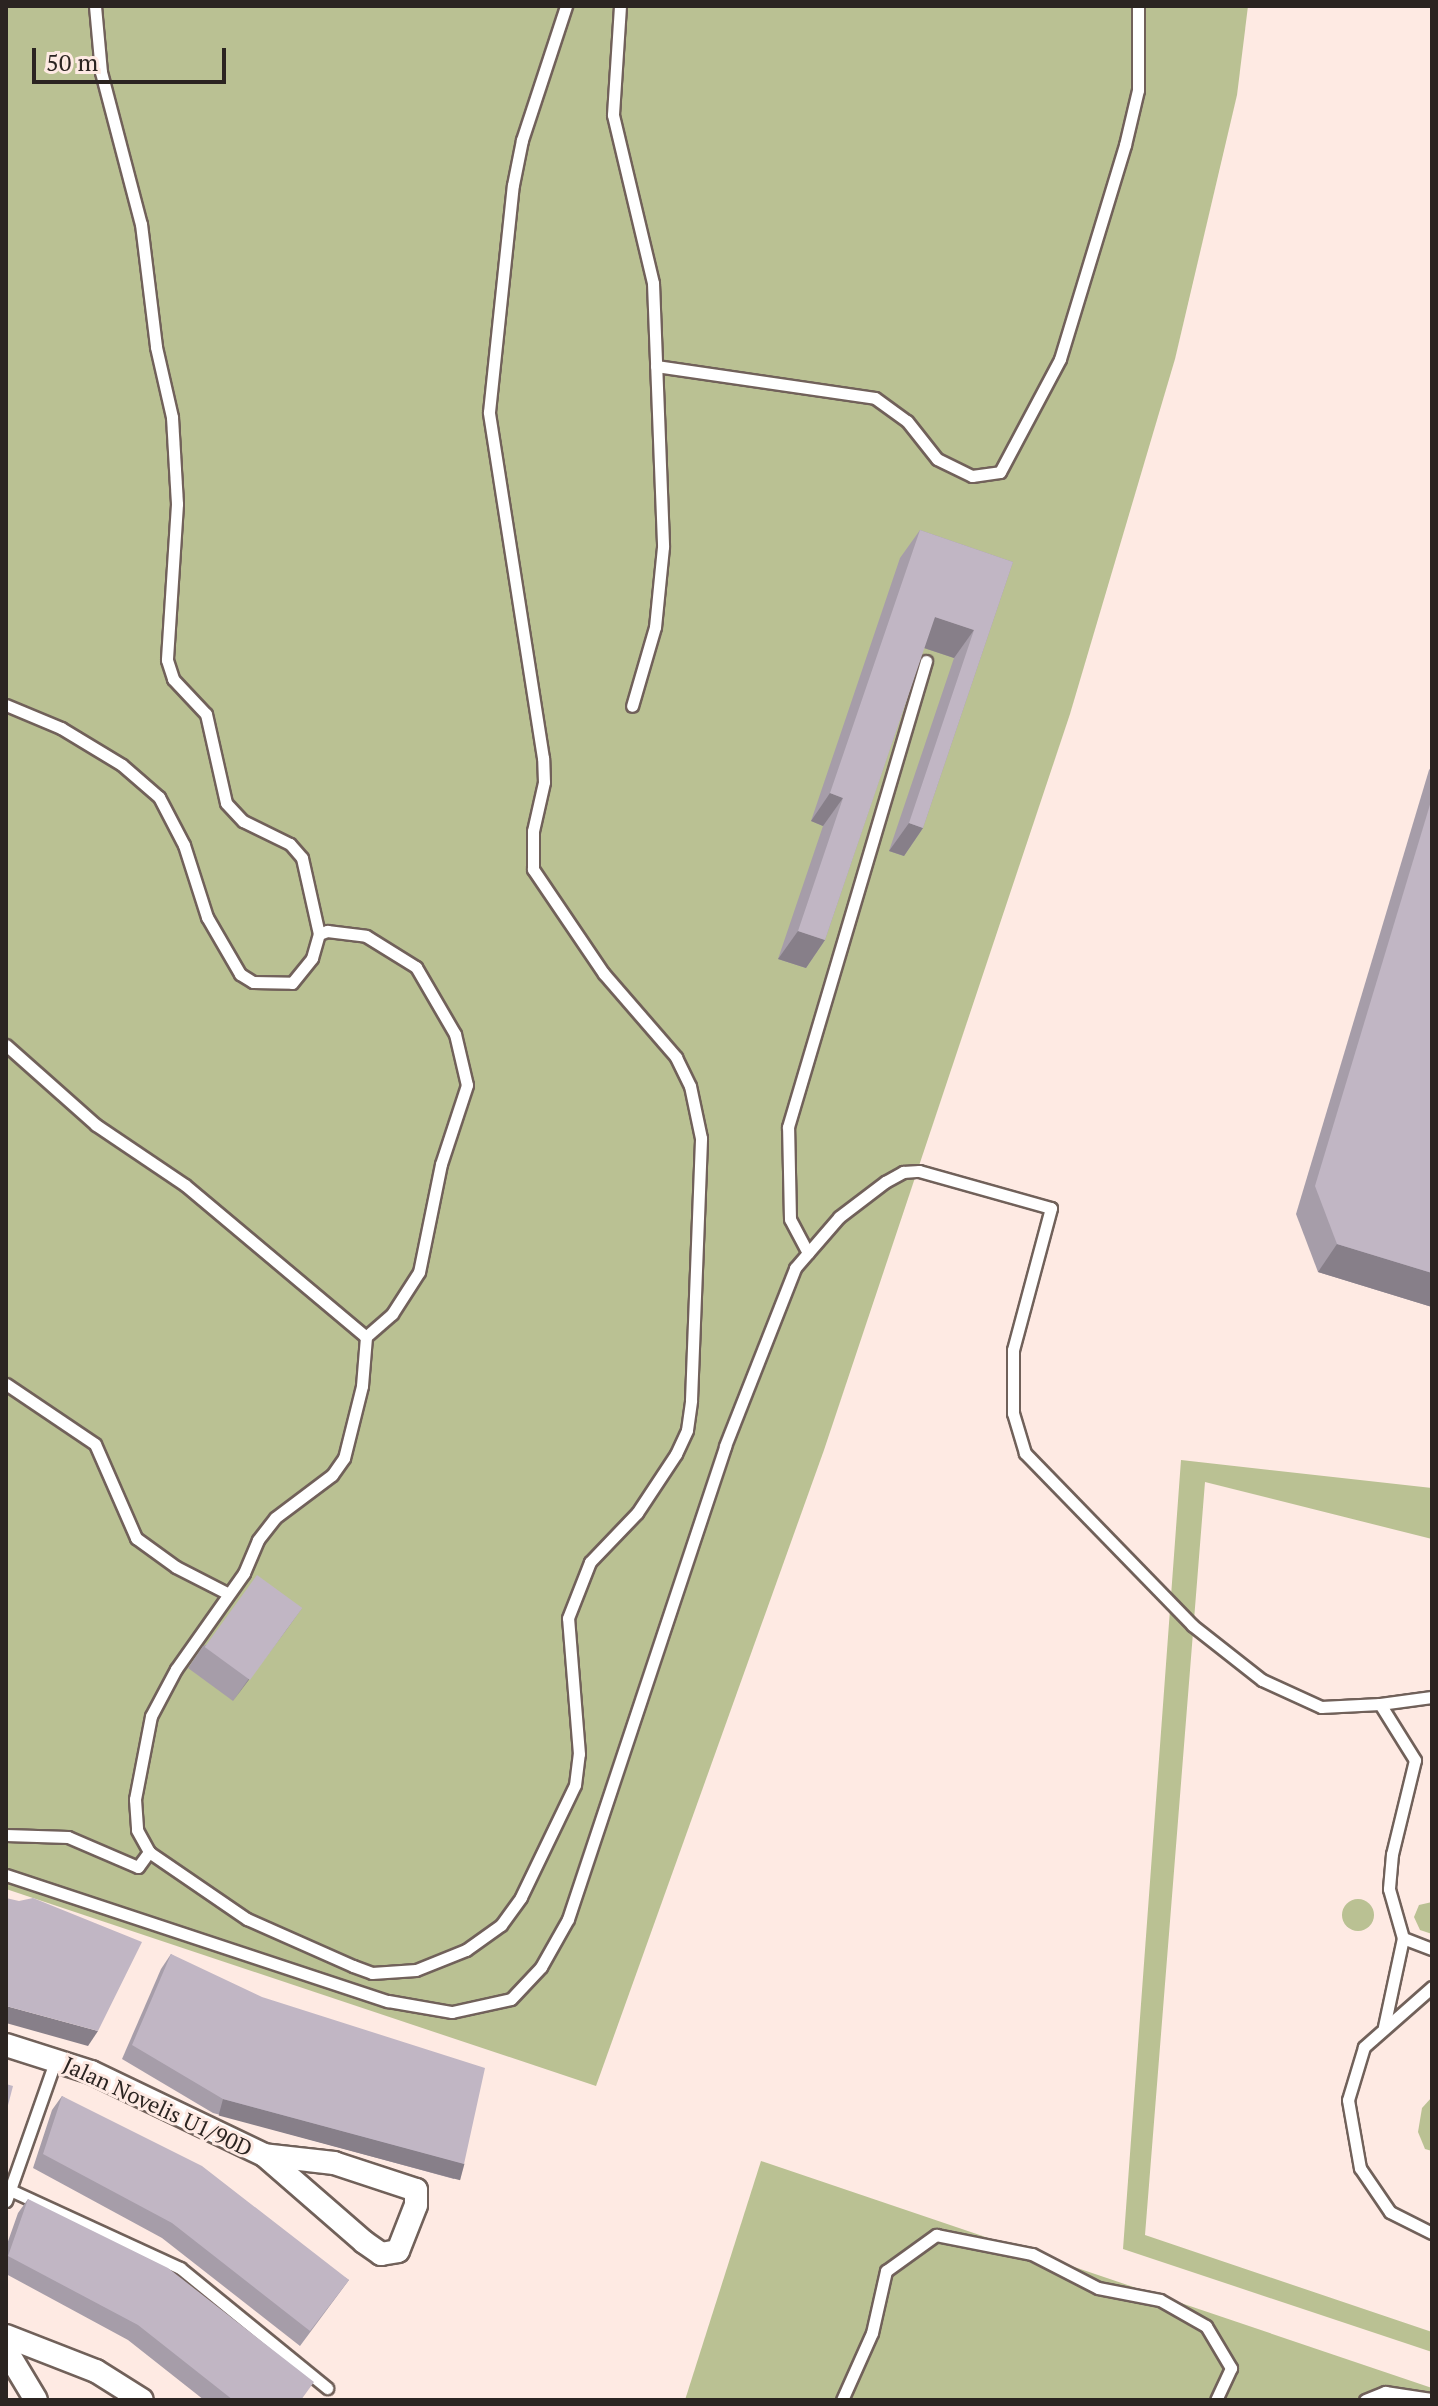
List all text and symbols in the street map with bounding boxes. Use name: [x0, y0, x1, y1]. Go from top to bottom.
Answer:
scale bar: [36, 32, 230, 82]
text: 50 m: [46, 46, 98, 78]
street label: Jalan Novelis U1/90D: [59, 2051, 257, 2161]

